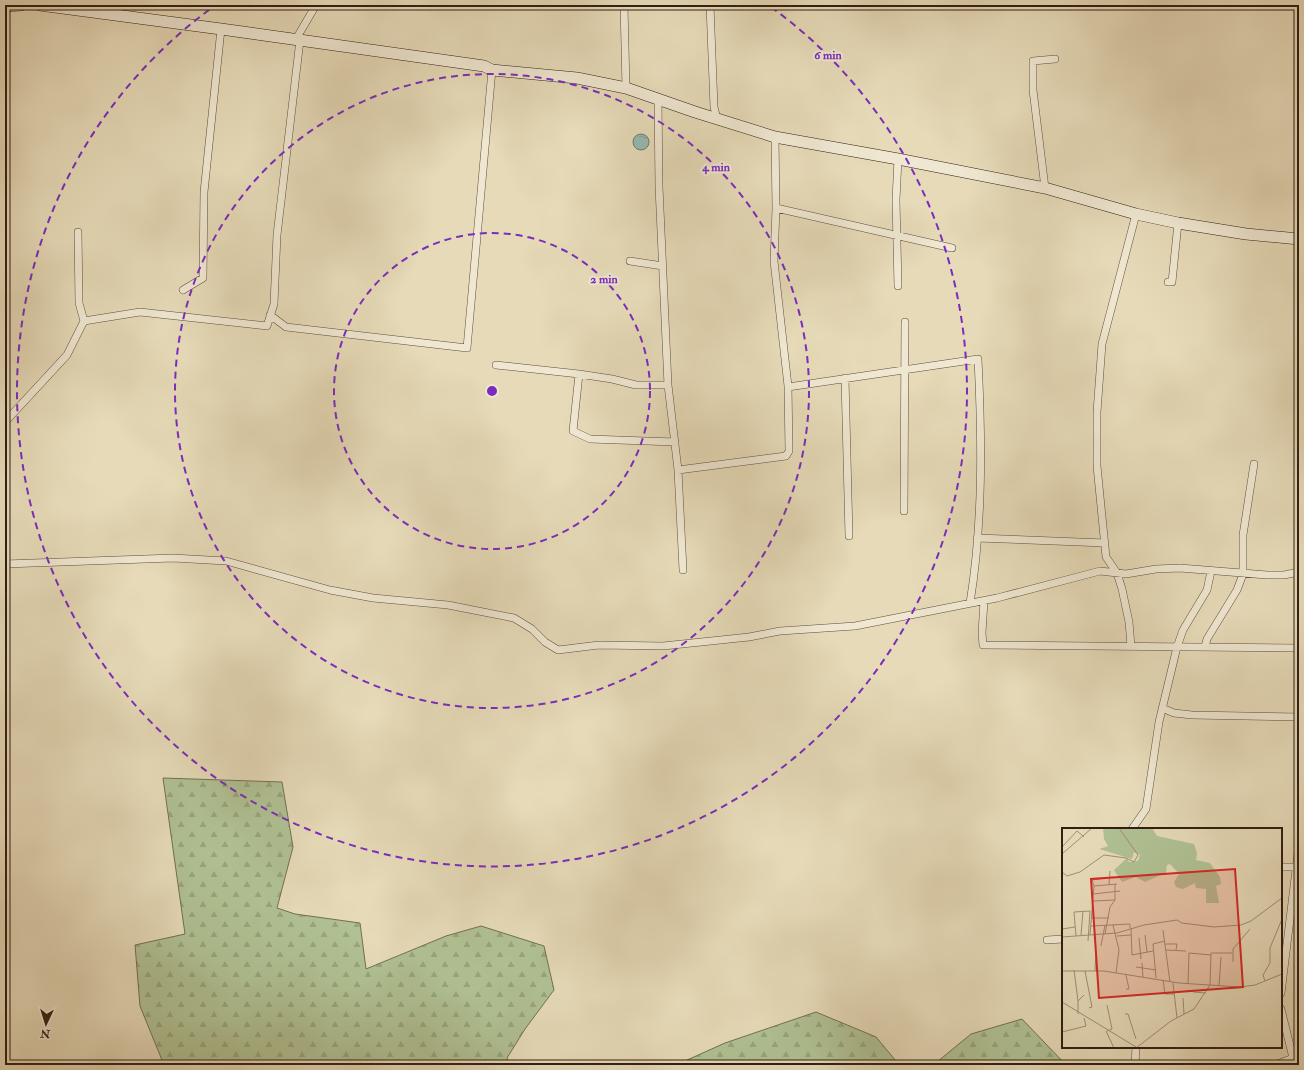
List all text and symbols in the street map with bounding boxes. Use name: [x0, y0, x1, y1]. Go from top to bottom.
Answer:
text: 6 min: [814, 48, 842, 63]
text: 4 min: [701, 160, 731, 175]
text: 2 min: [590, 272, 618, 287]
centre of rings: [485, 384, 499, 398]
inset map: [1062, 828, 1282, 1048]
north arrow: [26, 1004, 66, 1044]
text: N: [39, 1027, 52, 1040]

